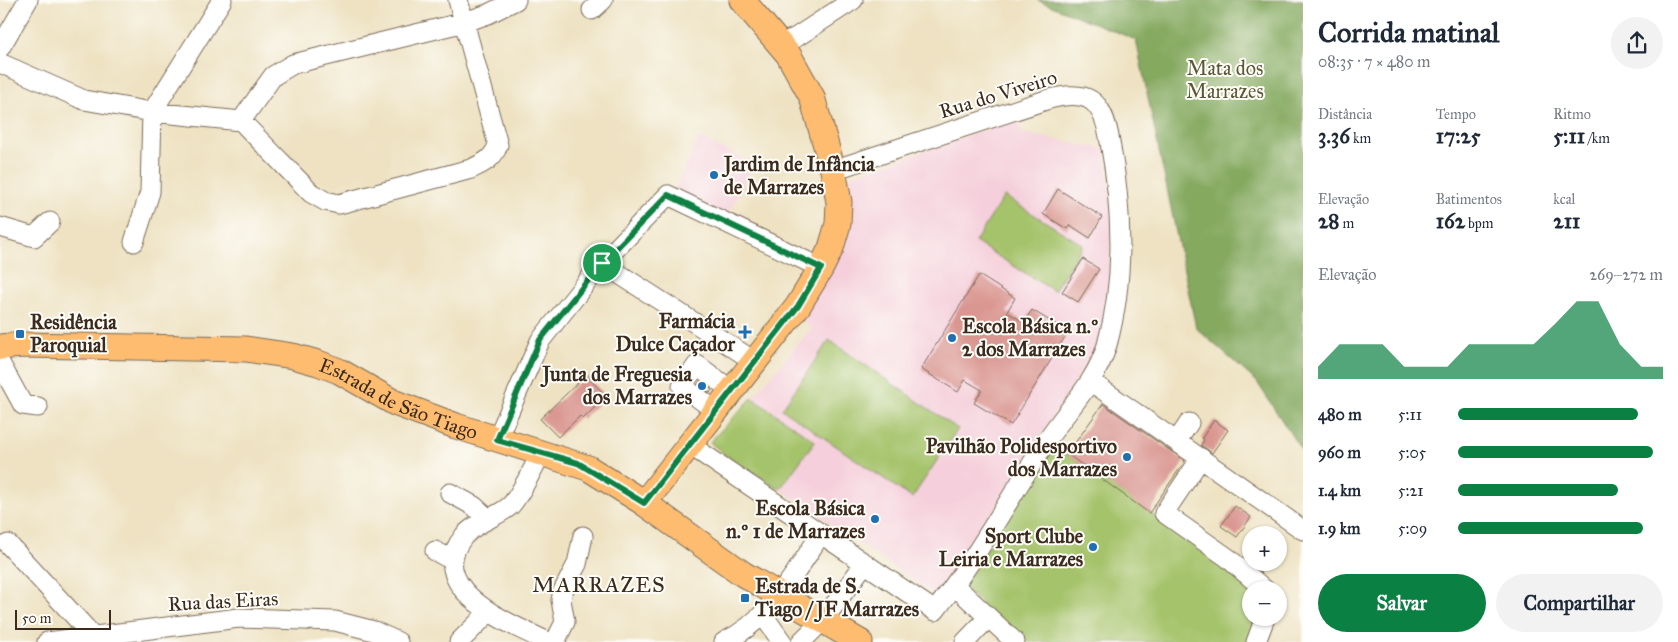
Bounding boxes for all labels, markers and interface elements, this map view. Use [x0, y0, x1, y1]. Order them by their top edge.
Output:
text: Corrida matinal [1318, 15, 1499, 50]
button: share [1611, 17, 1663, 69]
text: 08:35 · 7 × 480 m [1318, 52, 1430, 71]
park label: Mata dos Marrazes [1186, 56, 1264, 103]
street label: Rua do Viveiro [936, 65, 1060, 123]
text: Distância [1318, 106, 1372, 123]
text: Tempo [1436, 106, 1476, 123]
text: Ritmo [1553, 106, 1591, 123]
text: 3.36 [1318, 123, 1350, 149]
text: 17:25 [1436, 123, 1480, 149]
text: 5:11 [1553, 123, 1585, 149]
text: km [1350, 130, 1371, 147]
text: /km [1585, 130, 1610, 147]
place label: Jardim de Infância de Marrazes [721, 152, 875, 199]
marker: Jardim de Infância de Marrazes [708, 169, 720, 181]
text: Elevação [1318, 191, 1369, 208]
text: Batimentos [1436, 191, 1502, 208]
text: kcal [1553, 191, 1575, 208]
text: 28 [1318, 208, 1340, 234]
text: 162 [1436, 208, 1465, 234]
text: 211 [1553, 208, 1580, 234]
text: m [1340, 215, 1354, 232]
text: bpm [1465, 215, 1494, 232]
pin [581, 242, 623, 284]
icon: arrive [588, 249, 616, 277]
text: Elevação [1318, 265, 1376, 284]
text: 269–272 m [1589, 265, 1663, 284]
place label: Farmácia Dulce Caçador [615, 309, 736, 357]
place label: Residência Paroquial [30, 310, 117, 358]
place label: Escola Básica n.º 2 dos Marrazes [962, 314, 1098, 361]
marker: Farmácia Dulce Caçador [739, 326, 751, 338]
marker: Residência Paroquial [14, 328, 26, 340]
marker: Escola Básica n.º 2 dos Marrazes [946, 332, 958, 344]
street label: Estrada de São Tiago [316, 353, 481, 444]
place label: Junta de Freguesia dos Marrazes [539, 362, 693, 409]
marker: Junta de Freguesia dos Marrazes [696, 380, 708, 392]
text: 480 m [1318, 405, 1362, 424]
text: 5:11 [1398, 405, 1422, 424]
place label: Pavilhão Polidesportivo dos Marrazes [926, 434, 1118, 481]
text: 960 m [1318, 443, 1361, 462]
text: 5:05 [1398, 443, 1426, 462]
marker: Pavilhão Polidesportivo dos Marrazes [1121, 451, 1133, 463]
text: 1.4 km [1318, 481, 1361, 500]
text: 5:21 [1398, 481, 1424, 500]
place label: Escola Básica n.º 1 de Marrazes [726, 496, 866, 543]
marker: Escola Básica n.º 1 de Marrazes [869, 513, 881, 525]
text: 1.9 km [1318, 519, 1361, 538]
text: 5:09 [1398, 519, 1427, 538]
place label: Sport Clube Leiria e Marrazes [939, 524, 1084, 571]
map controls [1242, 526, 1287, 626]
button: + [1242, 526, 1287, 571]
marker: Sport Clube Leiria e Marrazes [1087, 541, 1099, 553]
district label: MARRAZES [532, 571, 666, 598]
place label: Estrada de S. Tiago / JF Marrazes [754, 574, 920, 623]
button: Salvar [1318, 574, 1486, 632]
button: Compartilhar [1496, 574, 1663, 632]
button: − [1242, 581, 1287, 626]
street label: Rua das Eiras [167, 586, 279, 616]
marker: Estrada de S. Tiago / JF Marrazes [739, 592, 751, 604]
scale bar [15, 607, 111, 630]
text: 50 m [22, 610, 51, 627]

